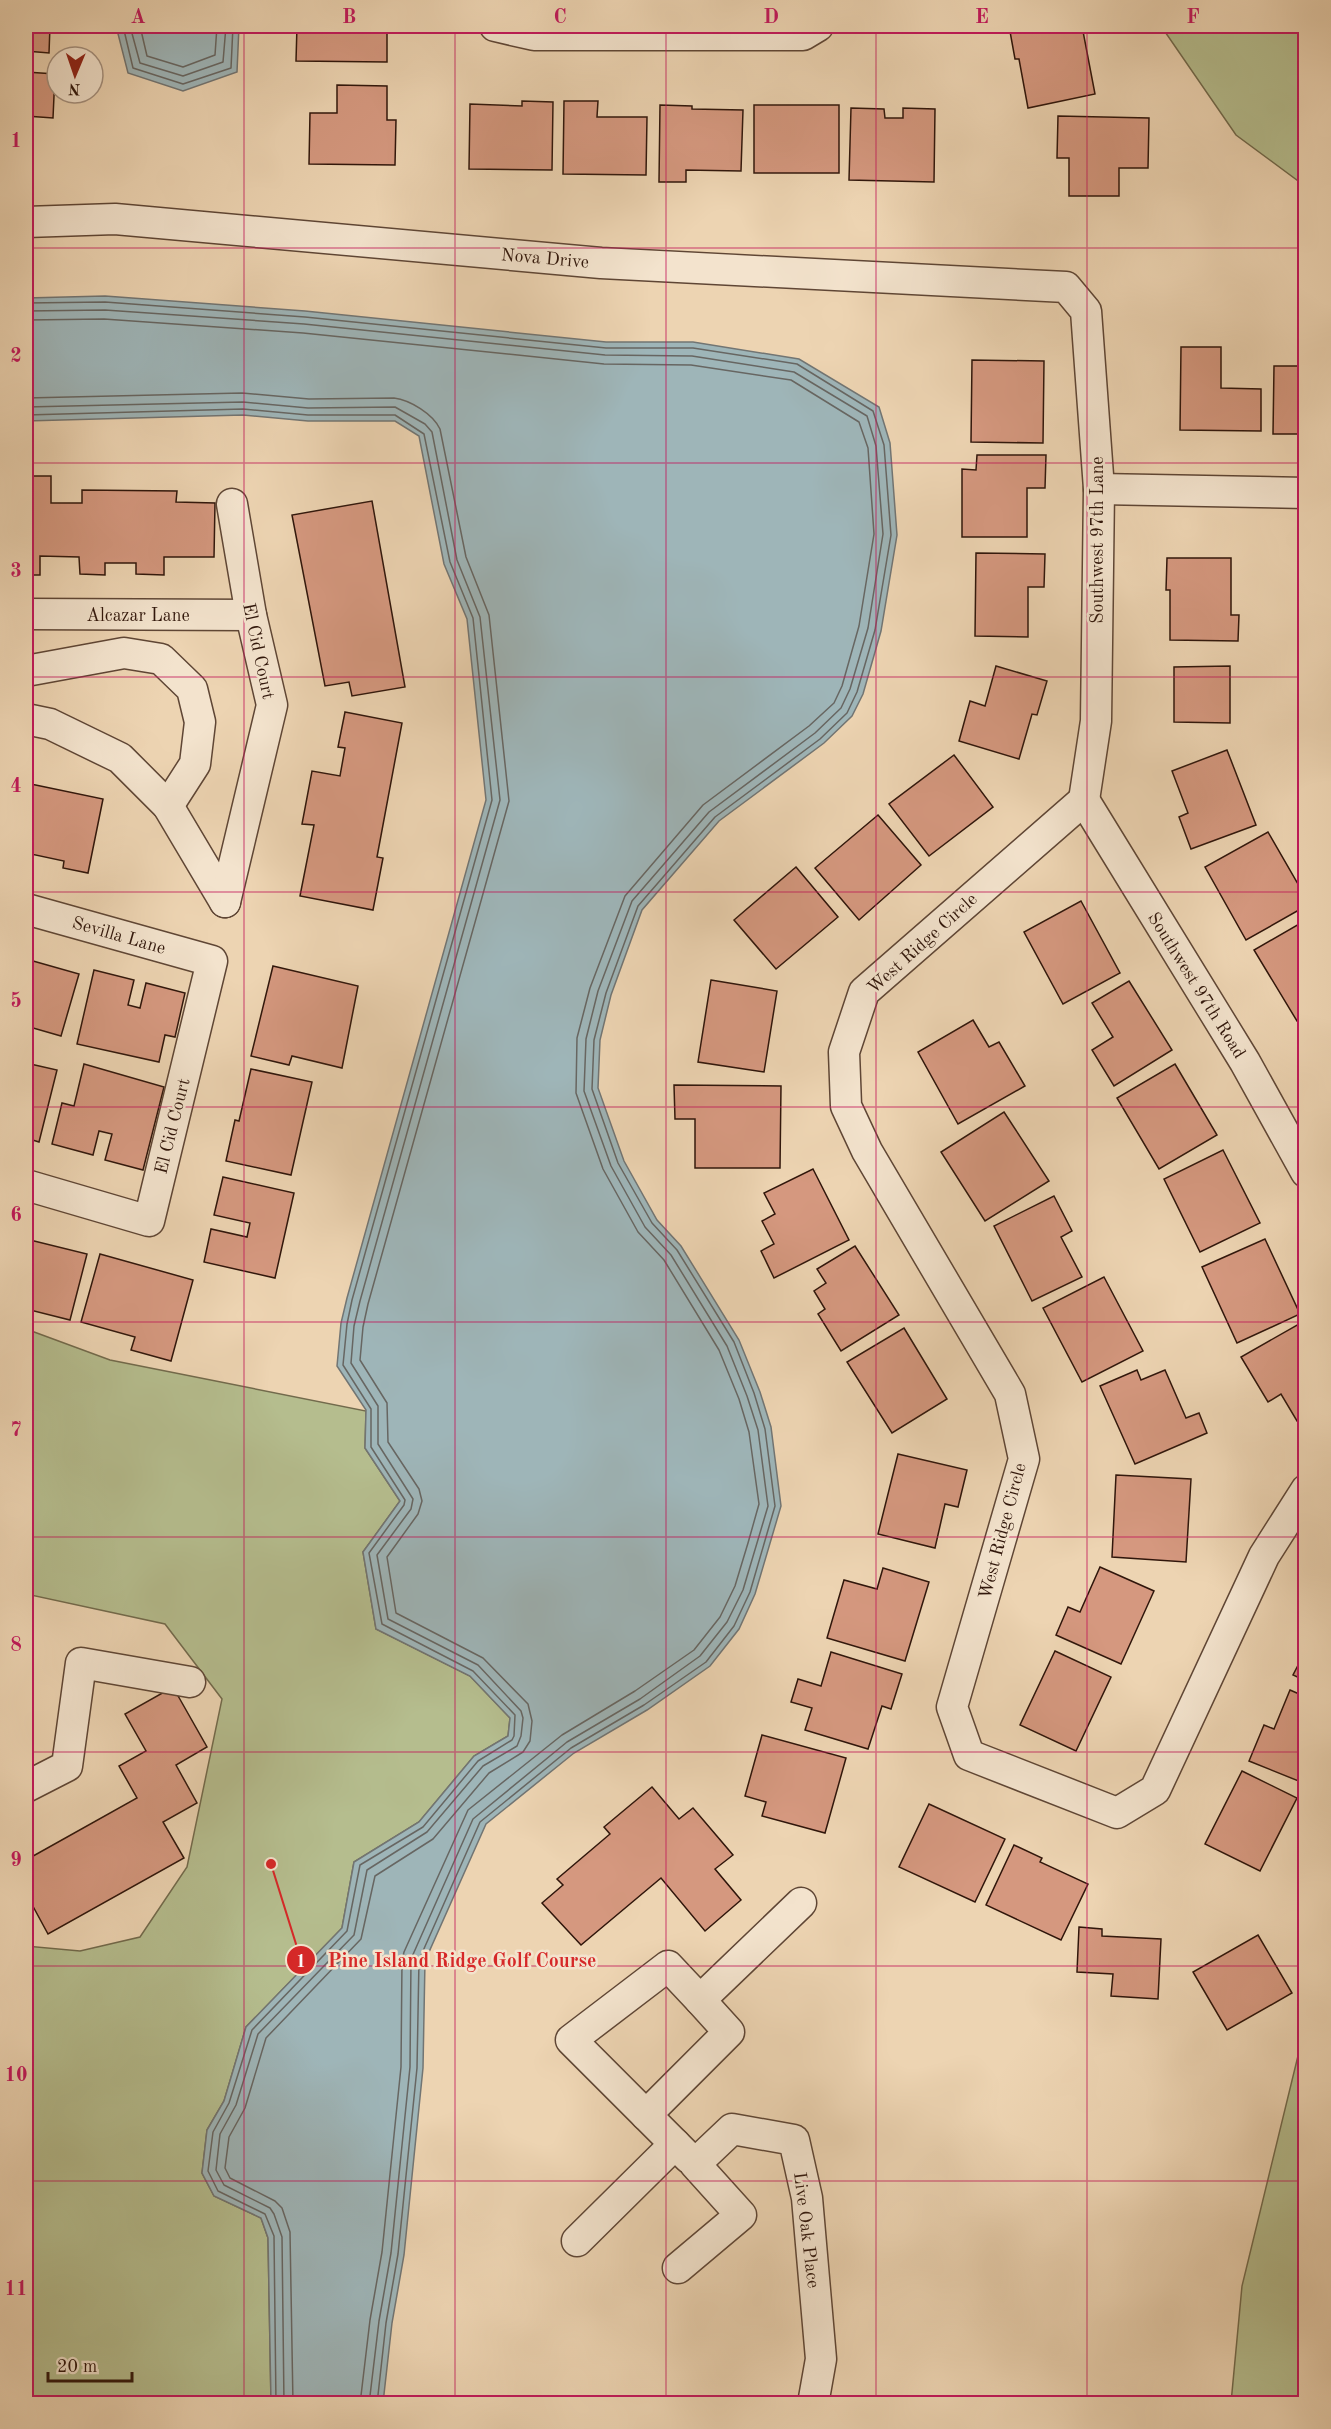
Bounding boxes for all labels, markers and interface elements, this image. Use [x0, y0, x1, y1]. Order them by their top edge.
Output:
text: A [130, 8, 146, 28]
text: B [342, 8, 356, 28]
text: C [553, 8, 567, 28]
text: D [763, 8, 779, 28]
text: E [975, 8, 989, 28]
text: F [1186, 8, 1200, 28]
north arrow [45, 45, 105, 105]
text: N [67, 80, 81, 96]
text: 1 [10, 132, 22, 152]
street label: Nova Drive [500, 246, 590, 272]
text: 2 [10, 347, 22, 367]
street label: Southwest 97th Lane [1089, 456, 1107, 624]
text: 3 [10, 562, 22, 582]
street label: El Cid Court [239, 601, 277, 701]
street label: Alcazar Lane [86, 607, 190, 625]
text: 4 [10, 777, 22, 797]
street label: West Ridge Circle [864, 890, 981, 997]
street label: Southwest 97th Road [1144, 909, 1248, 1062]
street label: Sevilla Lane [70, 914, 168, 958]
text: 5 [10, 991, 22, 1012]
street label: El Cid Court [152, 1077, 194, 1176]
text: 6 [10, 1206, 22, 1226]
text: 7 [10, 1421, 22, 1441]
street label: West Ridge Circle [976, 1461, 1030, 1601]
text: 8 [10, 1636, 22, 1656]
text: 9 [10, 1851, 22, 1871]
callout: Pine Island Ridge Golf Course [286, 1941, 609, 1979]
text: Pine Island Ridge Golf Course [328, 1952, 596, 1972]
text: 1 [296, 1953, 306, 1971]
text: 10 [4, 2066, 28, 2086]
street label: Live Oak Place [790, 2171, 822, 2289]
text: 11 [4, 2280, 28, 2300]
scale bar [48, 2345, 132, 2383]
text: 20 m [57, 2358, 97, 2376]

